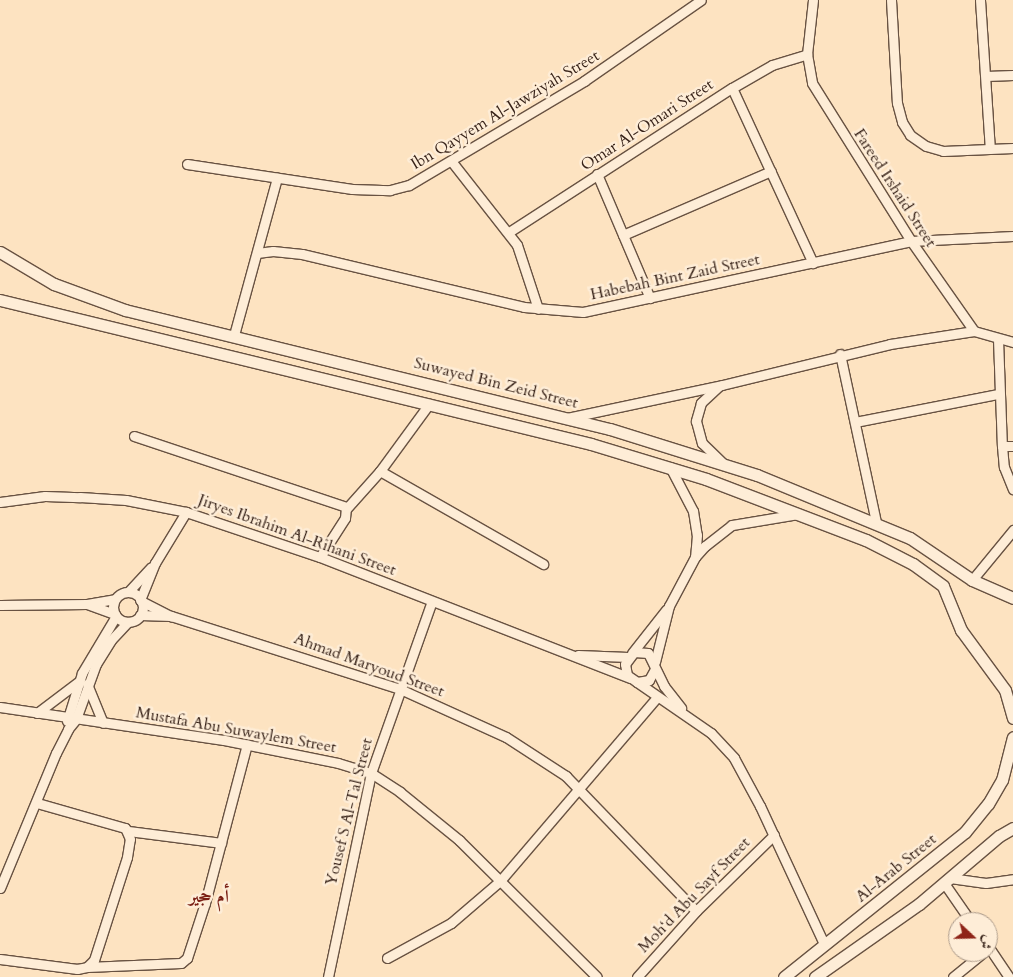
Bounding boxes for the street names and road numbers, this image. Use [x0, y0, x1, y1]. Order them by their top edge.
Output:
street label: Ibn Qayyem Al-Jawziyah Street [407, 46, 603, 174]
street label: Omar Al-Omari Street [577, 75, 717, 175]
street label: Fareed Irshaid Street [850, 125, 940, 251]
street label: Habebah Bint Zaid Street [589, 250, 761, 304]
street label: Suwayed Bin Zeid Street [412, 353, 580, 413]
street label: Jiryes Ibrahim Al-Rihani Street [195, 490, 399, 580]
street label: Ahmad Maryoud Street [291, 629, 447, 701]
street label: Mustafa Abu Suwaylem Street [134, 703, 338, 757]
street label: Yousef S Al-Tal Street [321, 736, 377, 888]
street label: Al-Arab Street [852, 830, 940, 906]
street label: Moh‘d Abu Sayf Street [634, 833, 754, 957]

